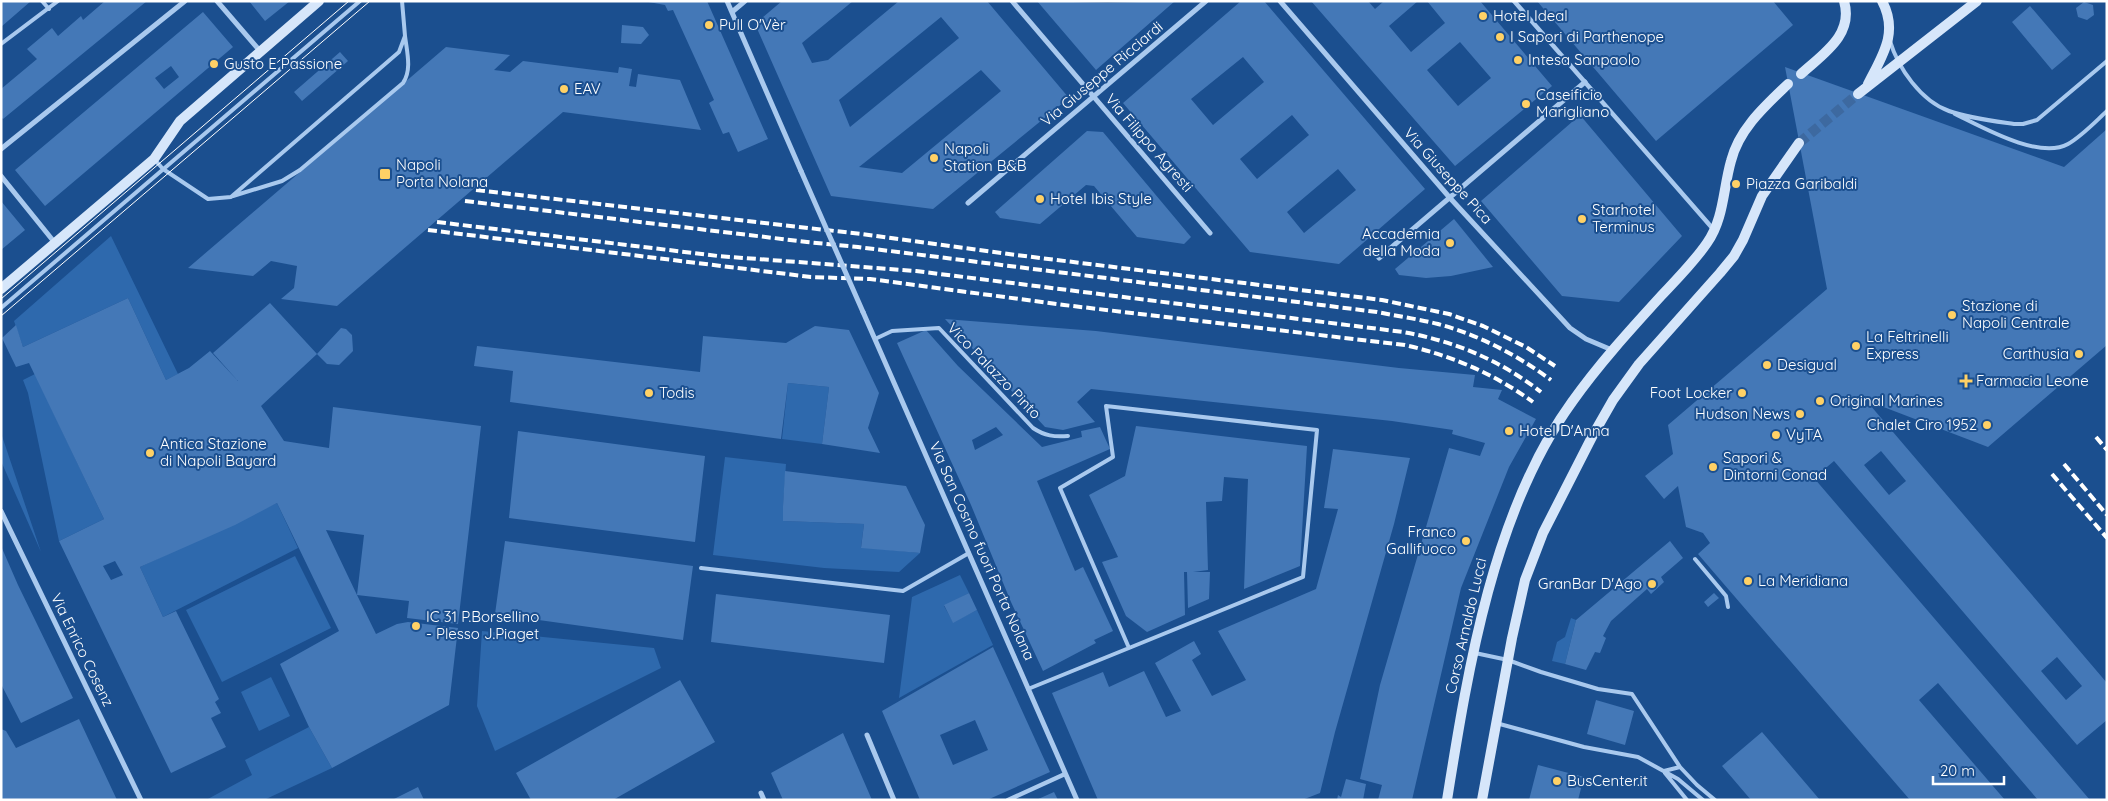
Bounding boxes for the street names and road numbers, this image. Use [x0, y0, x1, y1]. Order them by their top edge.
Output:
street label: Via Giuseppe Ricciardi [1037, 17, 1167, 130]
street label: Via Filippo Agresti [1101, 90, 1197, 196]
street label: Via Giuseppe Pica [1400, 123, 1497, 228]
street label: Vico Palazzo Pinto [943, 318, 1045, 423]
street label: Via San Cosmo fuori Porta Nolana [925, 438, 1039, 663]
street label: Corso Arnaldo Lucci [1441, 556, 1490, 696]
street label: Via Enrico Cosenz [47, 590, 118, 710]

